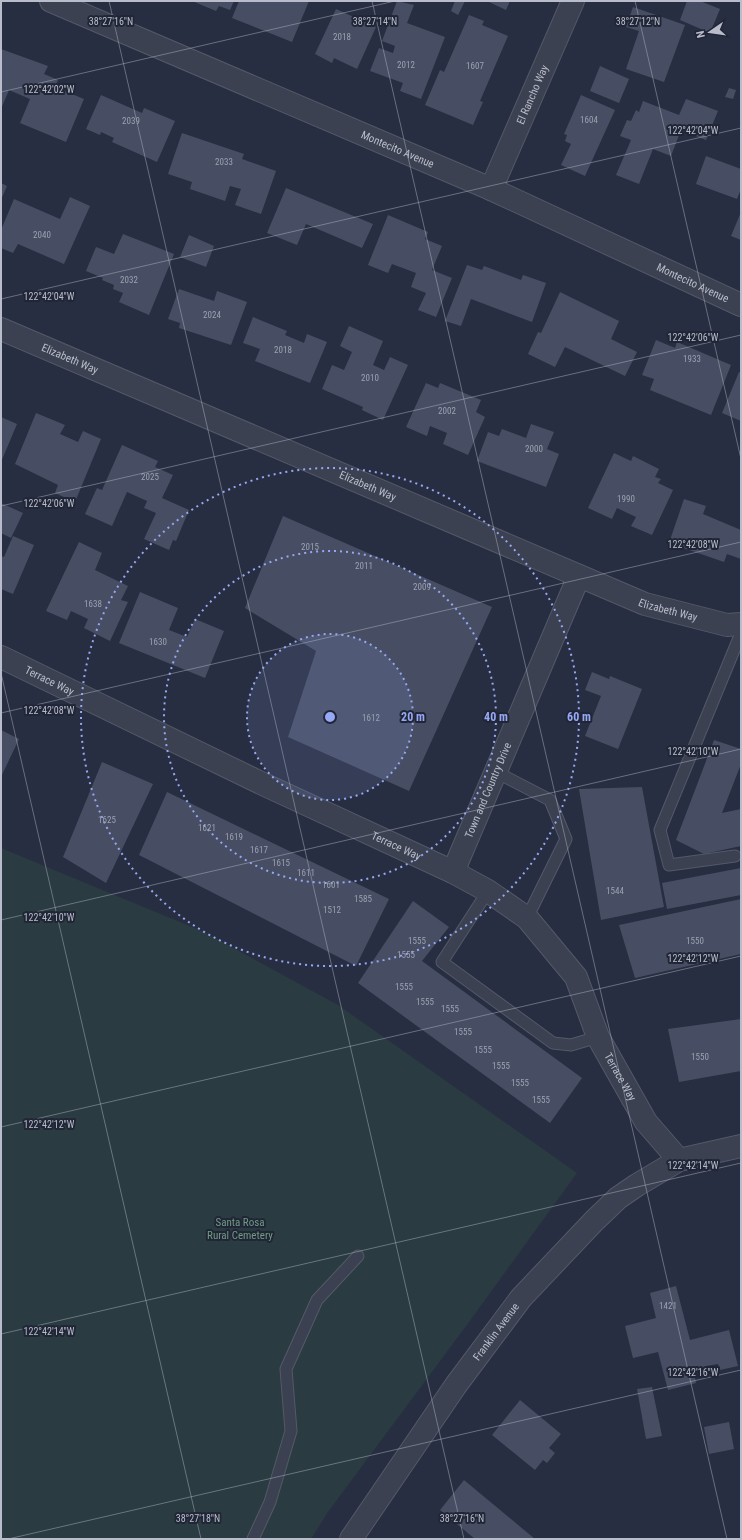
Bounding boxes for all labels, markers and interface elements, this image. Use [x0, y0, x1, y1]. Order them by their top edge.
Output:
north arrow [690, 12, 730, 52]
text: 38°27'16"N [89, 16, 133, 27]
text: 38°27'14"N [353, 16, 397, 27]
text: 38°27'12"N [616, 16, 660, 27]
text: N [694, 29, 708, 39]
house number: 2018 [333, 32, 351, 42]
house number: 2012 [397, 60, 415, 70]
house number: 1607 [466, 61, 484, 71]
street label: El Rancho Way [514, 63, 551, 126]
text: 122°42'02"W [24, 84, 75, 95]
house number: 1604 [580, 115, 598, 125]
house number: 2039 [122, 116, 140, 126]
text: 122°42'04"W [668, 125, 719, 136]
street label: Montecito Avenue [359, 128, 436, 171]
house number: 2033 [215, 157, 233, 167]
house number: 2040 [33, 230, 51, 240]
street label: Montecito Avenue [654, 261, 731, 305]
house number: 2032 [120, 275, 138, 285]
text: 122°42'04"W [24, 291, 75, 302]
house number: 2024 [203, 310, 221, 320]
text: 122°42'06"W [668, 332, 719, 343]
street label: Elizabeth Way [39, 341, 100, 377]
house number: 2018 [274, 345, 292, 355]
house number: 1933 [683, 354, 701, 364]
house number: 2010 [361, 373, 379, 383]
house number: 2002 [438, 406, 456, 416]
house number: 2000 [525, 444, 543, 454]
street label: Elizabeth Way [337, 468, 398, 504]
house number: 2025 [141, 472, 159, 482]
house number: 1990 [617, 494, 635, 504]
text: 122°42'06"W [24, 498, 75, 509]
text: 122°42'08"W [668, 539, 719, 550]
house number: 2015 [301, 542, 319, 552]
house number: 2011 [355, 561, 373, 571]
house number: 2009 [413, 582, 431, 592]
street label: Elizabeth Way [636, 596, 699, 624]
house number: 1638 [84, 599, 102, 609]
house number: 1630 [149, 637, 167, 647]
street label: Terrace Way [23, 664, 76, 699]
text: 122°42'08"W [24, 705, 75, 716]
centre of rings [323, 710, 337, 724]
text: 20 m [401, 710, 425, 724]
text: 40 m [484, 710, 508, 724]
text: 60 m [567, 710, 591, 724]
house number: 1612 [362, 713, 380, 723]
street label: Town and Country Drive [462, 741, 514, 840]
text: 122°42'10"W [668, 746, 719, 757]
house number: 1625 [98, 815, 116, 825]
house number: 1621 [198, 823, 216, 833]
street label: Terrace Way [369, 829, 423, 863]
house number: 1619 [225, 832, 243, 842]
house number: 1617 [250, 845, 268, 855]
house number: 1615 [272, 858, 290, 868]
house number: 1611 [297, 868, 315, 878]
house number: 1601 [322, 880, 340, 890]
house number: 1544 [606, 886, 624, 896]
house number: 1585 [354, 894, 372, 904]
house number: 1512 [323, 905, 341, 915]
text: 122°42'10"W [24, 912, 75, 923]
house number: 1555 [408, 936, 426, 946]
house number: 1550 [686, 936, 704, 946]
house number: 1555 [397, 950, 415, 960]
text: 122°42'12"W [668, 953, 719, 964]
house number: 1555 [395, 982, 413, 992]
house number: 1555 [416, 997, 434, 1007]
house number: 1555 [441, 1004, 459, 1014]
house number: 1555 [454, 1027, 472, 1037]
house number: 1555 [474, 1045, 492, 1055]
street label: Terrace Way [601, 1051, 639, 1104]
house number: 1550 [691, 1052, 709, 1062]
house number: 1555 [492, 1061, 510, 1071]
house number: 1555 [511, 1078, 529, 1088]
house number: 1555 [532, 1095, 550, 1105]
text: 122°42'12"W [24, 1119, 75, 1130]
text: 122°42'14"W [668, 1160, 719, 1171]
park label: Santa Rosa Rural Cemetery [207, 1216, 273, 1242]
street label: Franklin Avenue [471, 1301, 522, 1363]
house number: 1421 [659, 1301, 677, 1311]
text: 122°42'14"W [24, 1326, 75, 1337]
text: 122°42'16"W [668, 1367, 719, 1378]
text: 38°27'18"N [176, 1513, 220, 1524]
text: 38°27'16"N [440, 1513, 484, 1524]

